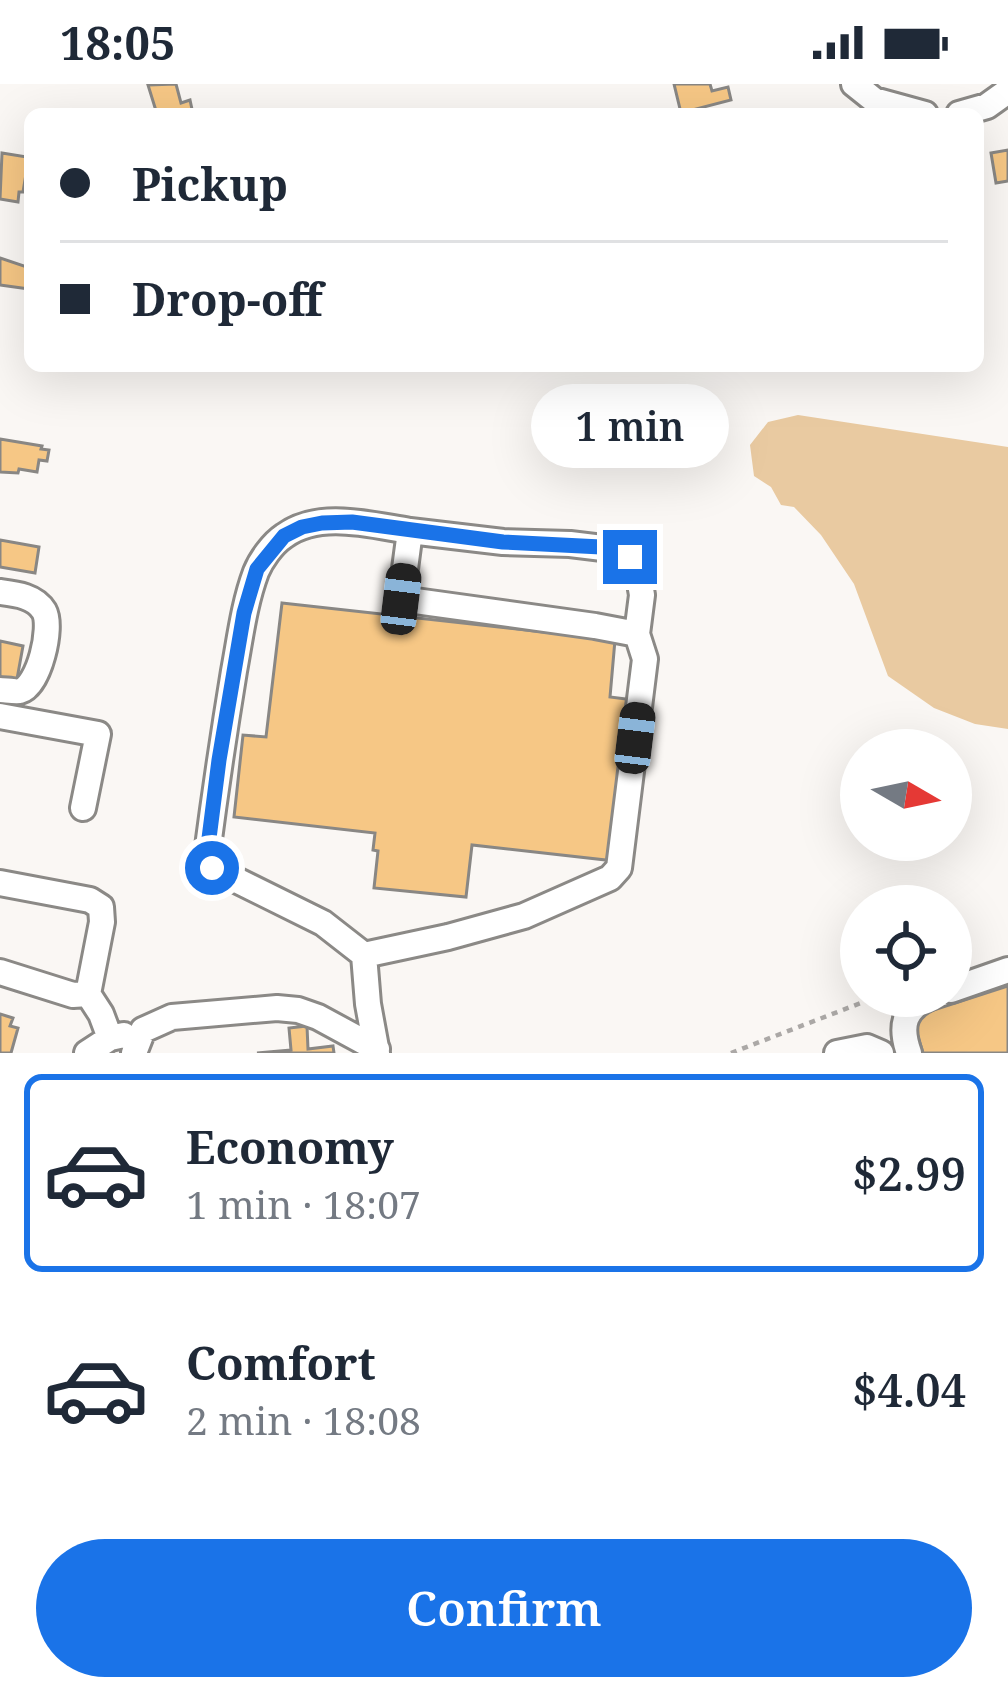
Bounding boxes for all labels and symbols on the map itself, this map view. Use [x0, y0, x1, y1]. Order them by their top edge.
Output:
callout: 1 min [531, 383, 729, 467]
route end [603, 530, 657, 584]
car [379, 561, 423, 637]
car [613, 700, 657, 776]
north arrow [840, 729, 972, 861]
route start [185, 841, 239, 895]

